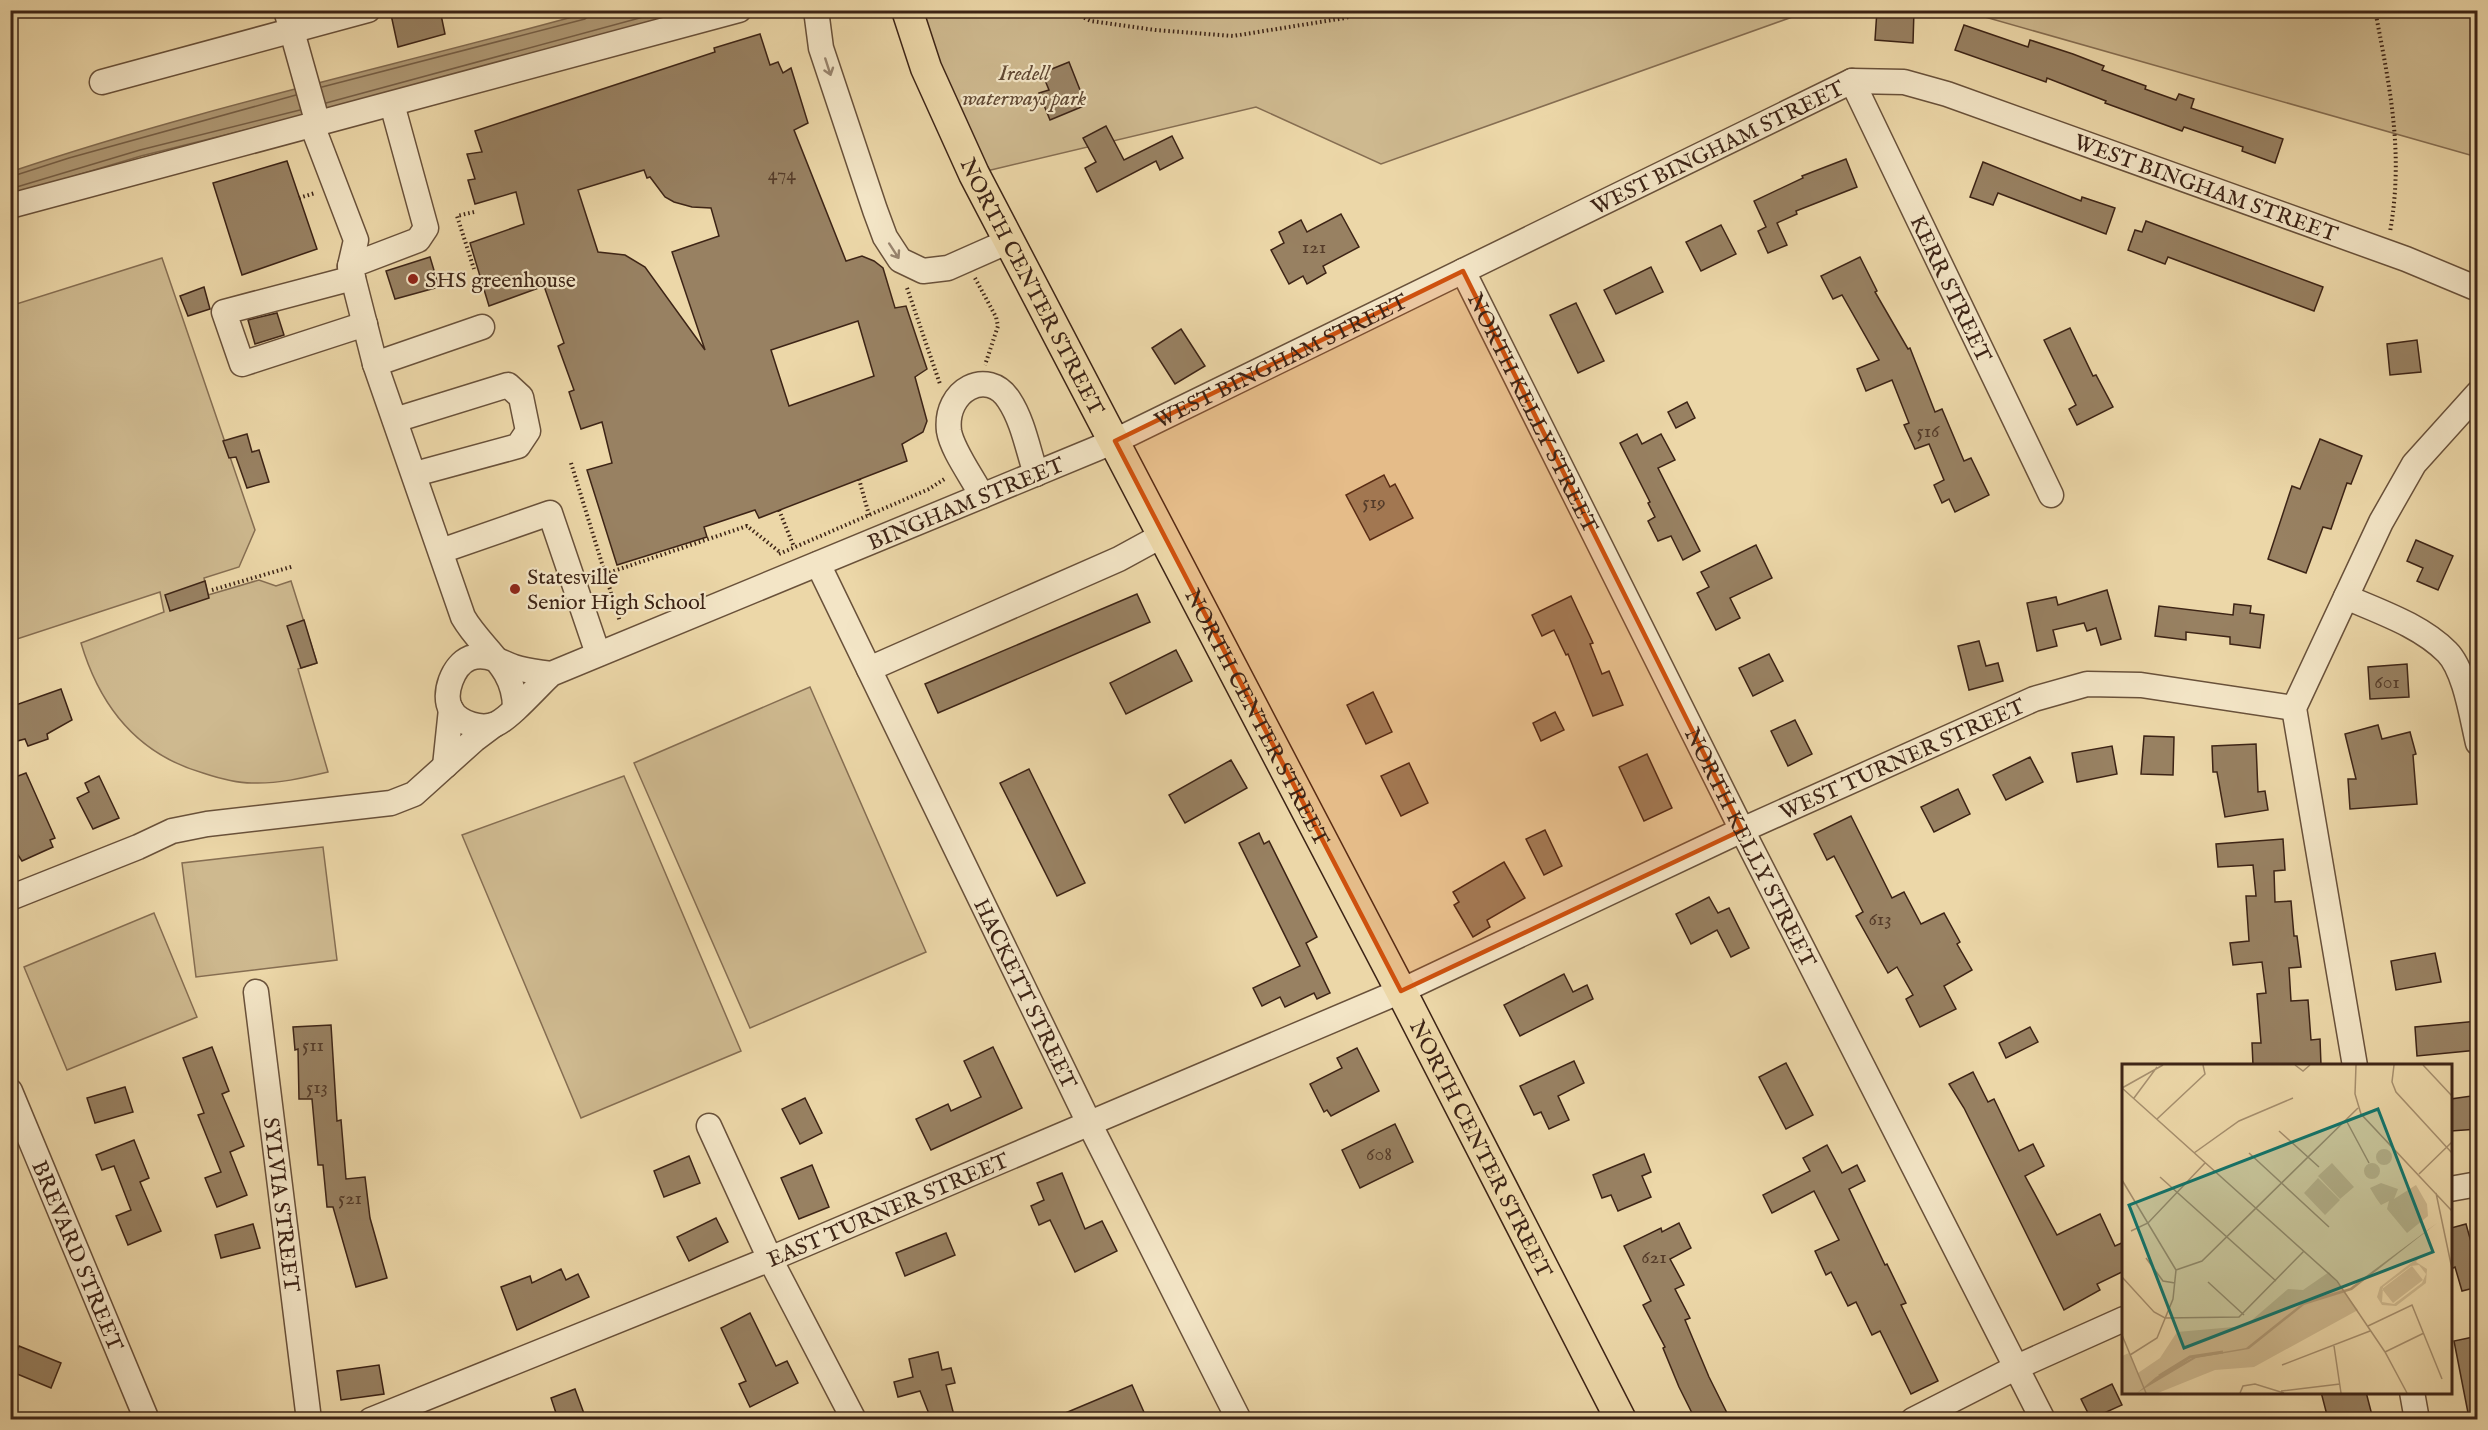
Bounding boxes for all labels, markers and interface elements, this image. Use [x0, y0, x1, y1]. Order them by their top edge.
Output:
one-way arrow [823, 58, 834, 77]
park label: Iredell waterways park [962, 60, 1087, 113]
street label: WEST BINGHAM STREET [1587, 75, 1849, 222]
street label: WEST BINGHAM STREET [2070, 129, 2341, 249]
street label: NORTH CENTER STREET [953, 154, 1110, 420]
house number: 474 [768, 162, 796, 187]
street label: KERR STREET [1903, 211, 1997, 367]
house number: 121 [1302, 235, 1326, 260]
one-way arrow [887, 242, 900, 259]
place label: SHS greenhouse [425, 267, 576, 295]
marker: SHS greenhouse [406, 272, 420, 286]
street label: WEST BINGHAM STREET [1150, 288, 1413, 436]
street label: NORTH KELLY STREET [1460, 288, 1603, 538]
house number: 516 [1916, 419, 1940, 444]
street label: BINGHAM STREET [864, 452, 1069, 558]
house number: 519 [1362, 490, 1386, 515]
place label: Statesville Senior High School [527, 564, 706, 617]
marker: Statesville Senior High School [508, 582, 522, 596]
street label: NORTH CENTER STREET [1177, 585, 1335, 851]
house number: 601 [2374, 670, 2400, 695]
street label: WEST TURNER STREET [1775, 693, 2030, 827]
street label: NORTH KELLY STREET [1677, 723, 1822, 972]
street label: HACKETT STREET [966, 894, 1082, 1094]
house number: 613 [1868, 907, 1892, 932]
street label: NORTH CENTER STREET [1402, 1016, 1558, 1283]
house number: 511 [302, 1033, 324, 1058]
inset map [2122, 1064, 2452, 1394]
house number: 513 [306, 1075, 328, 1100]
street label: SYLVIA STREET [256, 1116, 305, 1294]
house number: 608 [1366, 1142, 1392, 1167]
street label: EAST TURNER STREET [763, 1147, 1013, 1275]
street label: BREVARD STREET [24, 1157, 129, 1356]
house number: 521 [338, 1186, 362, 1211]
house number: 621 [1641, 1245, 1667, 1270]

